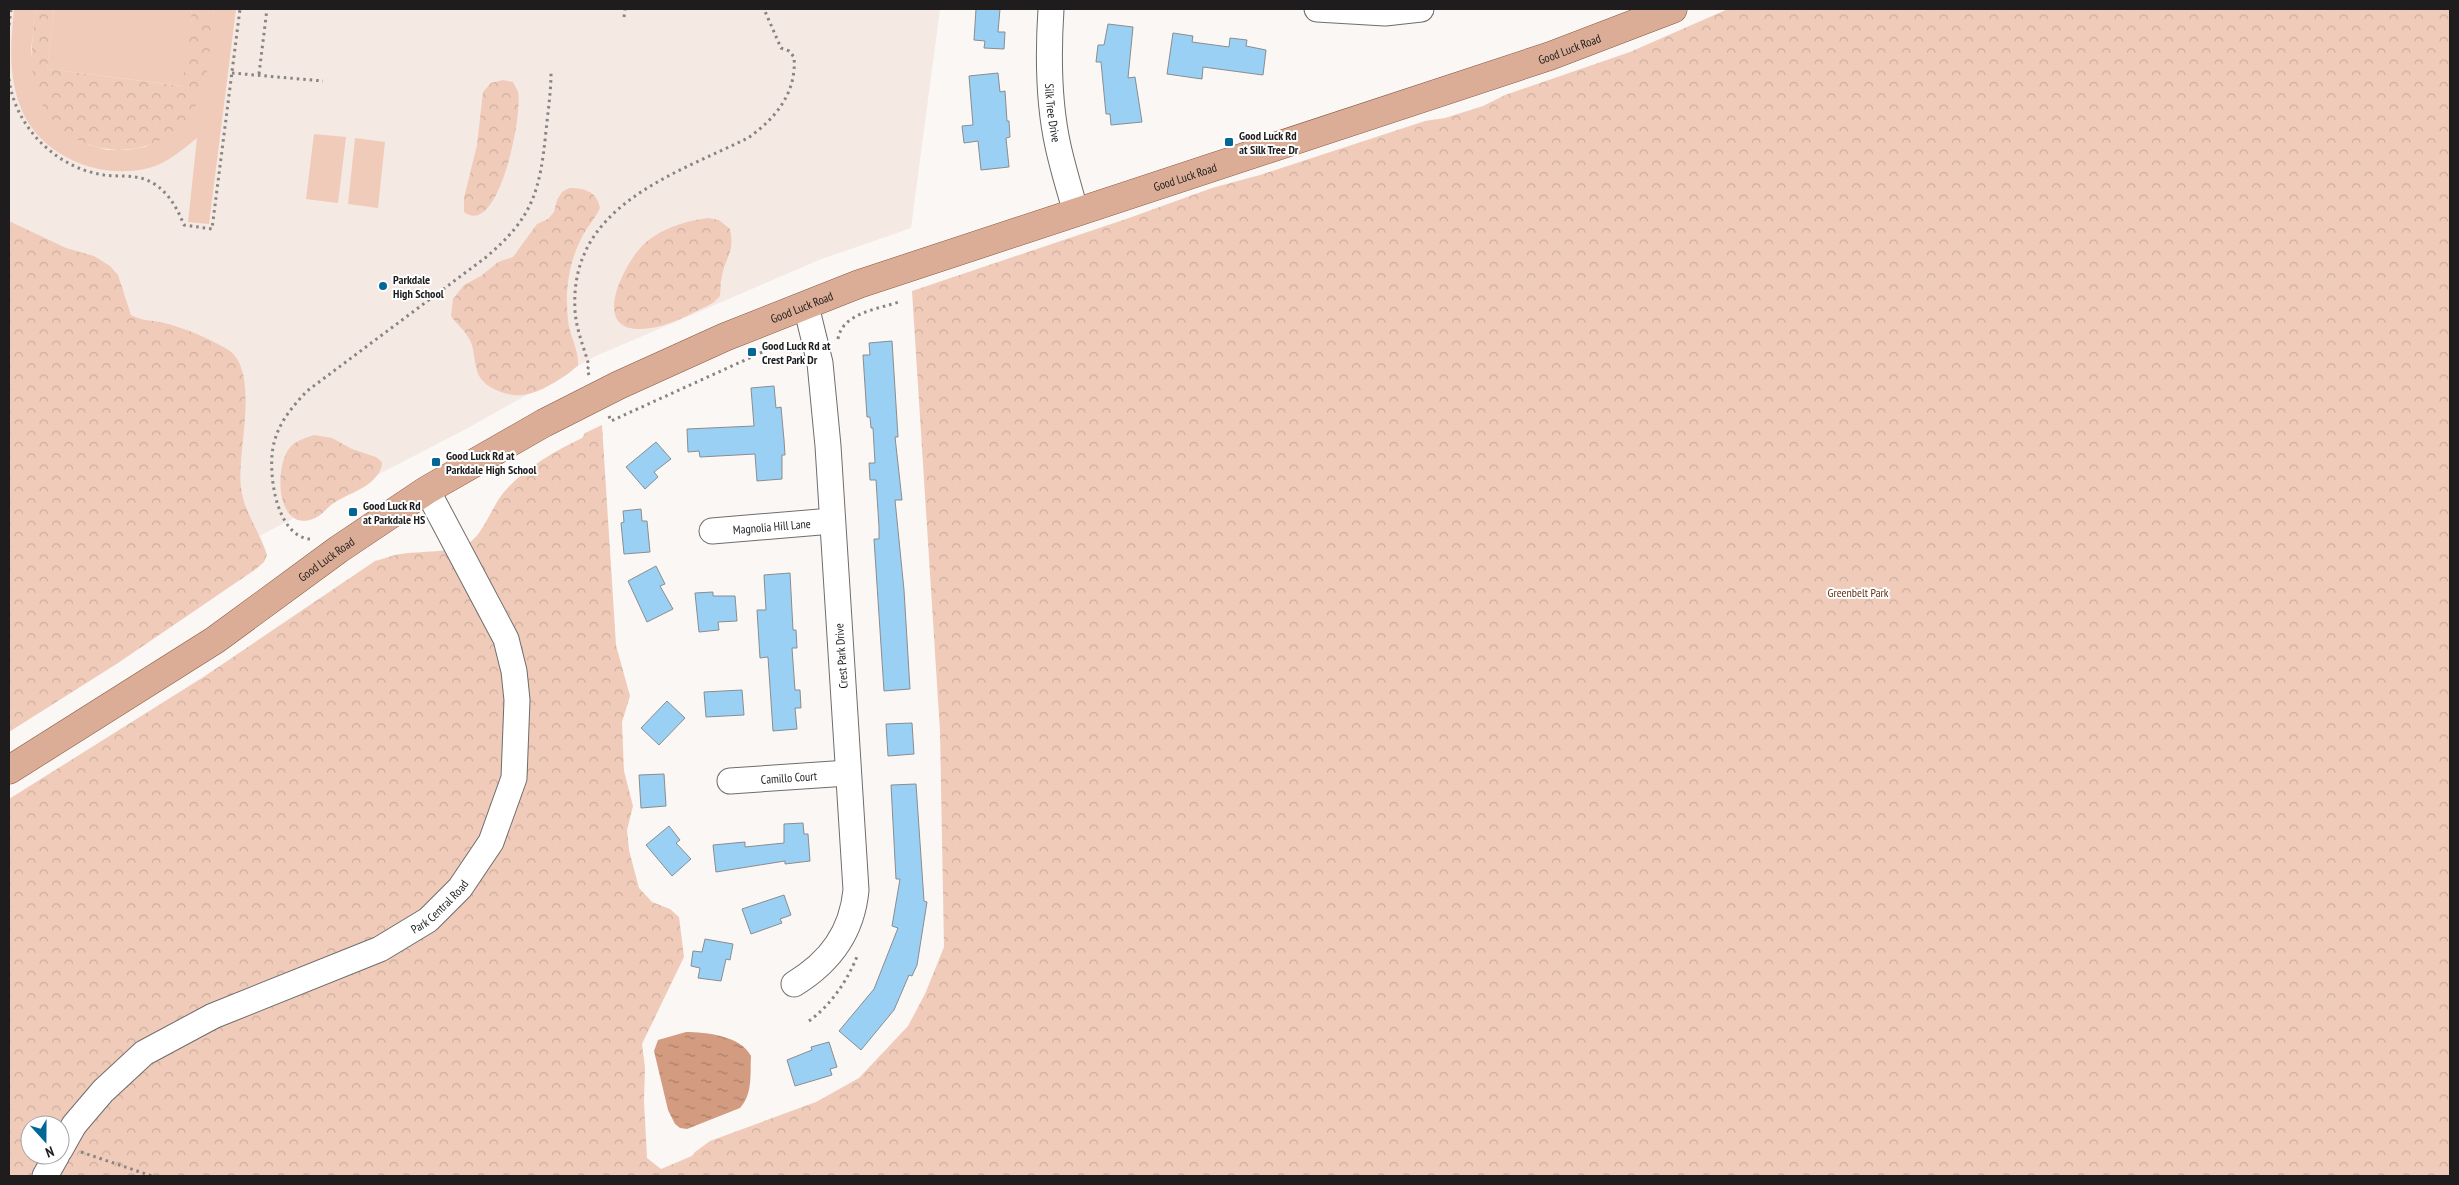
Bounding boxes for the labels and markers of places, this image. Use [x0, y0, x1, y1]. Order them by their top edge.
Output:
place label: Good Luck Rd at Silk Tree Dr [1239, 128, 1299, 157]
marker: Good Luck Rd at Silk Tree Dr [1223, 136, 1235, 148]
place label: Parkdale High School [393, 272, 444, 301]
marker: Parkdale High School [377, 280, 389, 292]
place label: Good Luck Rd at Crest Park Dr [762, 338, 831, 367]
marker: Good Luck Rd at Crest Park Dr [746, 346, 758, 358]
place label: Good Luck Rd at Parkdale High School [446, 448, 536, 477]
marker: Good Luck Rd at Parkdale High School [430, 456, 442, 468]
place label: Good Luck Rd at Parkdale HS [363, 498, 425, 527]
marker: Good Luck Rd at Parkdale HS [347, 506, 359, 518]

